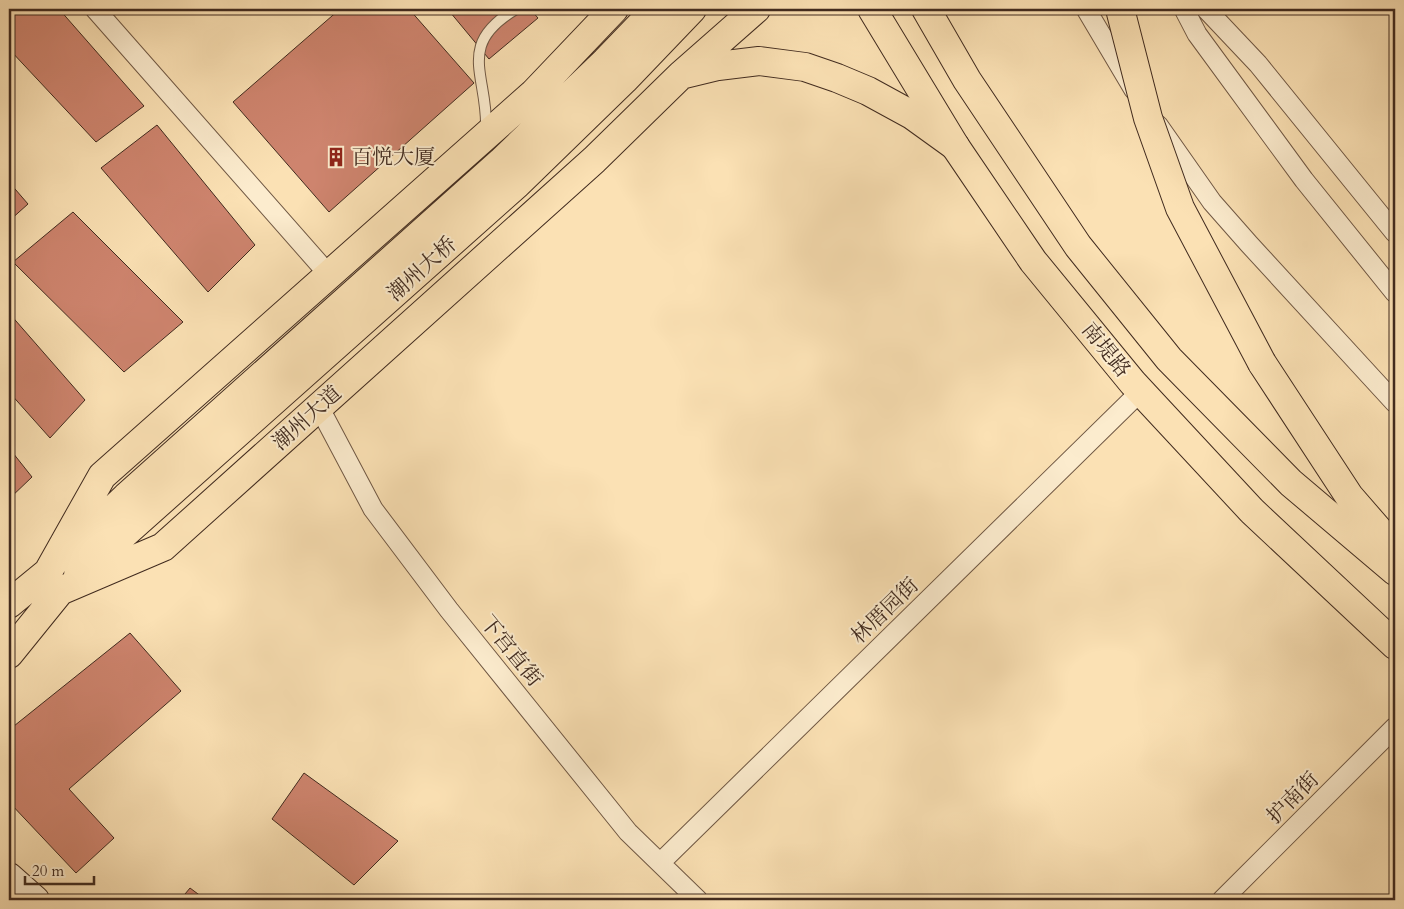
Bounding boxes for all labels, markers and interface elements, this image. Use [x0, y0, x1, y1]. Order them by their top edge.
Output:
place label: 百悦大厦 [351, 143, 435, 172]
building icon: 百悦大厦 [325, 146, 347, 168]
street label: 潮州大桥 [381, 230, 463, 308]
street label: 南堤路 [1075, 316, 1137, 384]
street label: 潮州大道 [266, 379, 348, 457]
street label: 林厝园街 [845, 571, 925, 651]
street label: 下宫直街 [473, 609, 549, 693]
street label: 护南街 [1260, 765, 1326, 831]
scale bar [25, 854, 94, 886]
text: 20 m [32, 861, 64, 881]

